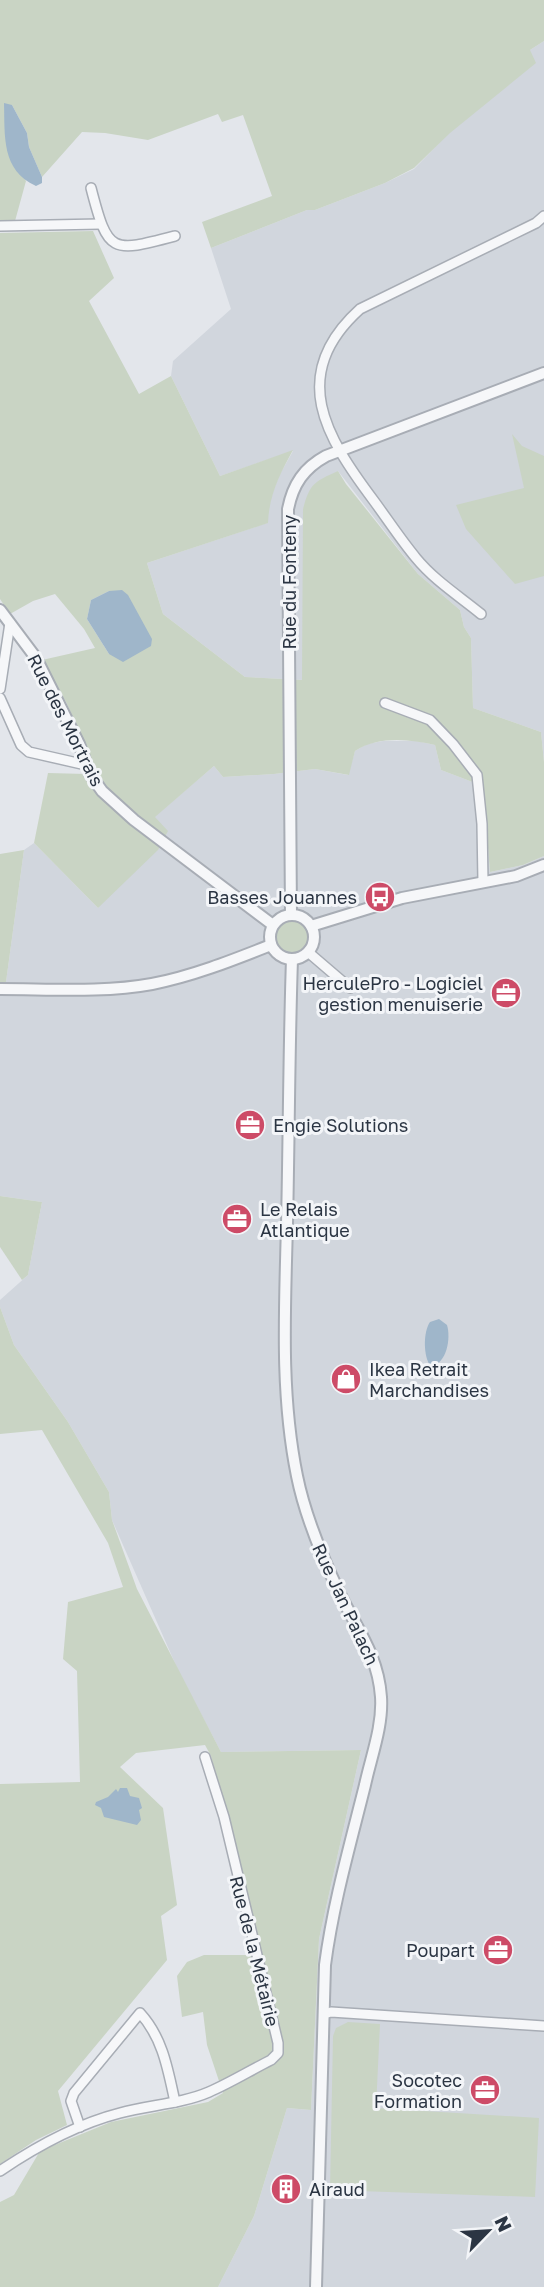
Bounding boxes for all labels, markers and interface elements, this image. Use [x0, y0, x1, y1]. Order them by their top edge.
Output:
street label: Rue du Fonteny [278, 515, 300, 649]
street label: Rue des Mortrais [23, 650, 109, 790]
bus stop icon: Basses Jouannes [363, 880, 397, 914]
place label: Basses Jouannes [207, 886, 357, 908]
place label: HerculePro - Logiciel gestion menuiserie [302, 972, 483, 1015]
office icon: HerculePro - Logiciel gestion menuiserie [489, 976, 523, 1010]
office icon: Engie Solutions [233, 1108, 267, 1142]
place label: Engie Solutions [273, 1114, 408, 1136]
place label: Le Relais Atlantique [260, 1198, 350, 1241]
office icon: Le Relais Atlantique [220, 1202, 254, 1236]
place label: Ikea Retrait Marchandises [369, 1358, 489, 1401]
shop icon: Ikea Retrait Marchandises [329, 1362, 363, 1396]
street label: Rue Jan Palach [308, 1540, 384, 1668]
street label: Rue de la Métairie [226, 1873, 284, 2029]
office icon: Poupart [481, 1933, 515, 1967]
place label: Poupart [406, 1939, 475, 1961]
place label: Socotec Formation [374, 2069, 462, 2112]
office icon: Socotec Formation [468, 2073, 502, 2107]
building icon: Airaud [269, 2172, 303, 2206]
place label: Airaud [309, 2178, 365, 2200]
north arrow [453, 2196, 523, 2266]
text: N [490, 2212, 517, 2235]

